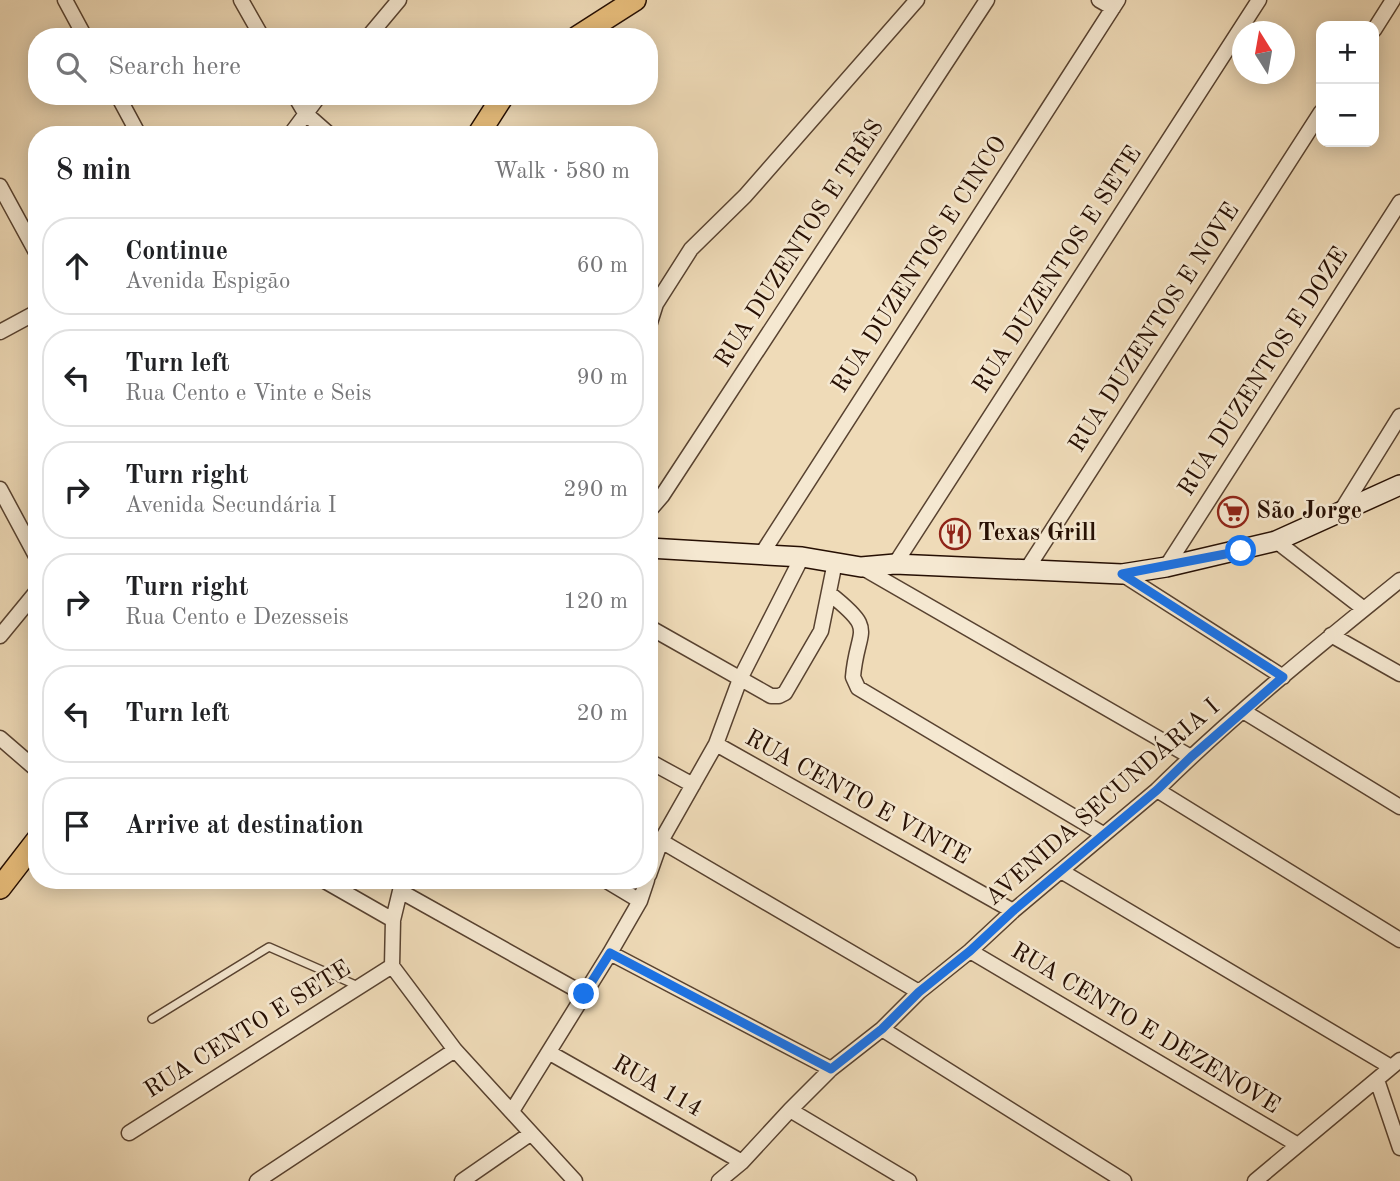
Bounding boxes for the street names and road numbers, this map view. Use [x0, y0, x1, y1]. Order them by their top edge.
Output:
street label: RUA DUZENTOS E TRÊS [708, 114, 889, 372]
street label: RUA DUZENTOS E CINCO [828, 132, 1012, 398]
street label: RUA DUZENTOS E SETE [969, 142, 1147, 398]
street label: RUA DUZENTOS E NOVE [1065, 199, 1245, 457]
street label: RUA DUZENTOS E DOZE [1175, 243, 1353, 501]
street label: AVENIDA SECUNDÁRIA I [979, 692, 1224, 911]
street label: RUA CENTO E VINTE [741, 726, 973, 870]
street label: RUA CENTO E DEZENOVE [1006, 939, 1284, 1119]
street label: RUA CENTO E SETE [141, 957, 355, 1103]
street label: RUA 114 [608, 1052, 706, 1122]

